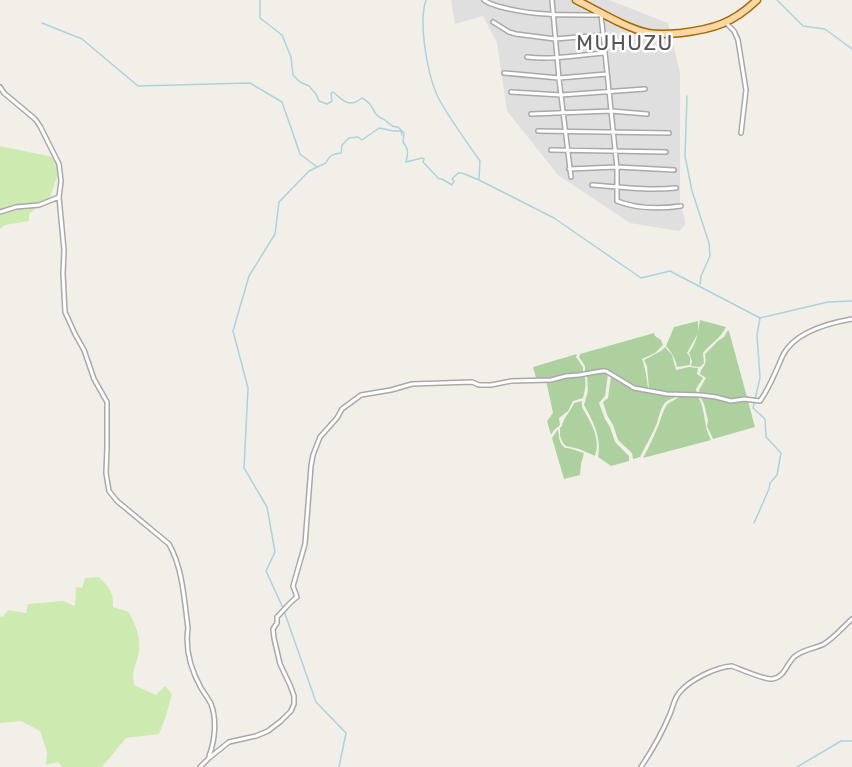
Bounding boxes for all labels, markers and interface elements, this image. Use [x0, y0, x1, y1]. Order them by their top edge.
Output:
district label: MUHUZU [576, 30, 674, 55]

